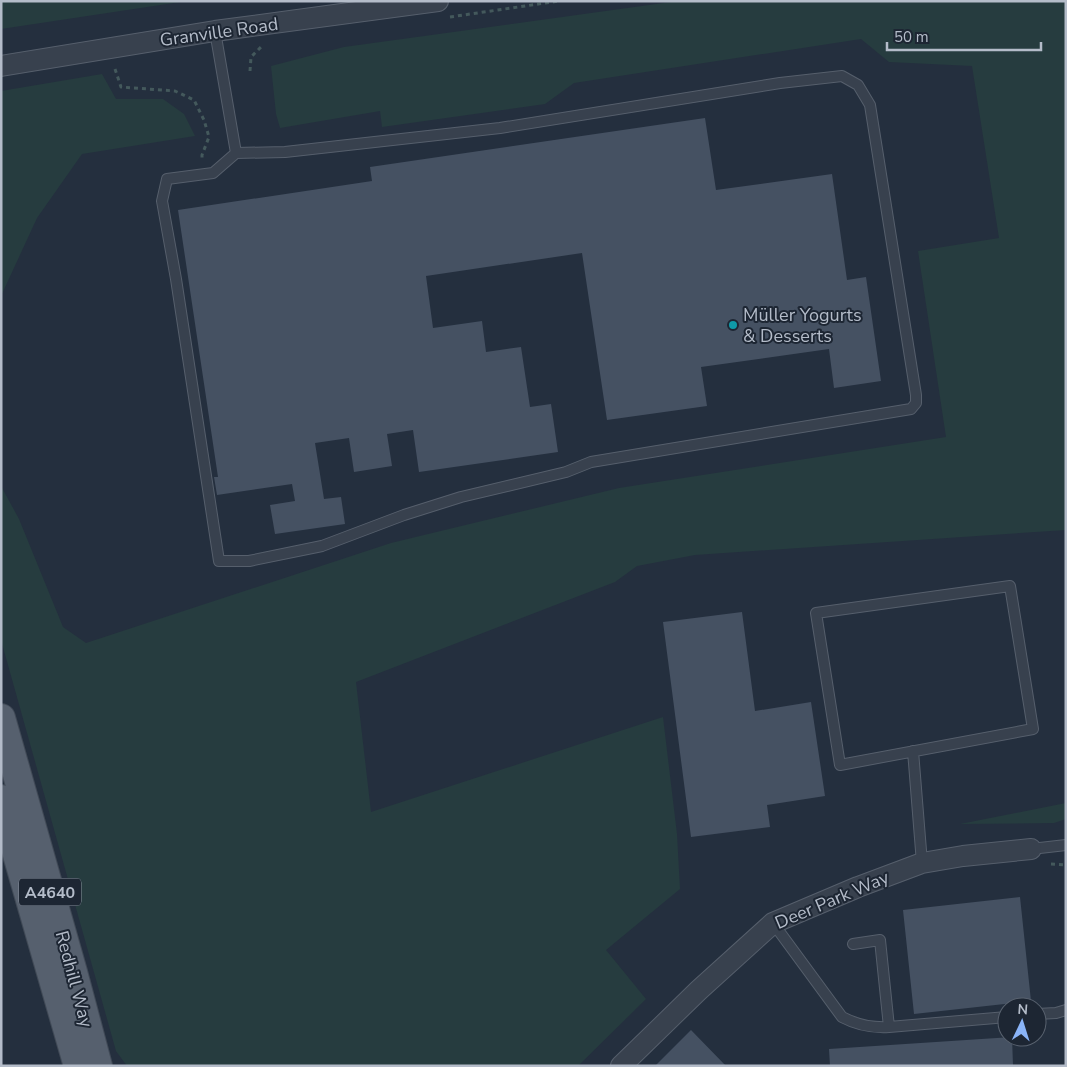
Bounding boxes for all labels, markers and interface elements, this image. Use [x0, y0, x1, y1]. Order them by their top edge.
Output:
street label: Granville Road [158, 12, 280, 52]
scale bar [887, 20, 1041, 52]
text: 50 m [894, 27, 929, 47]
place label: Müller Yogurts & Desserts [743, 303, 862, 348]
marker: Müller Yogurts & Desserts [727, 319, 739, 331]
street label: Deer Park Way [771, 865, 893, 935]
road number: A4640 [19, 879, 81, 906]
street label: Redhill Way [50, 928, 99, 1031]
north arrow [997, 997, 1047, 1047]
text: N [1017, 1000, 1029, 1019]

